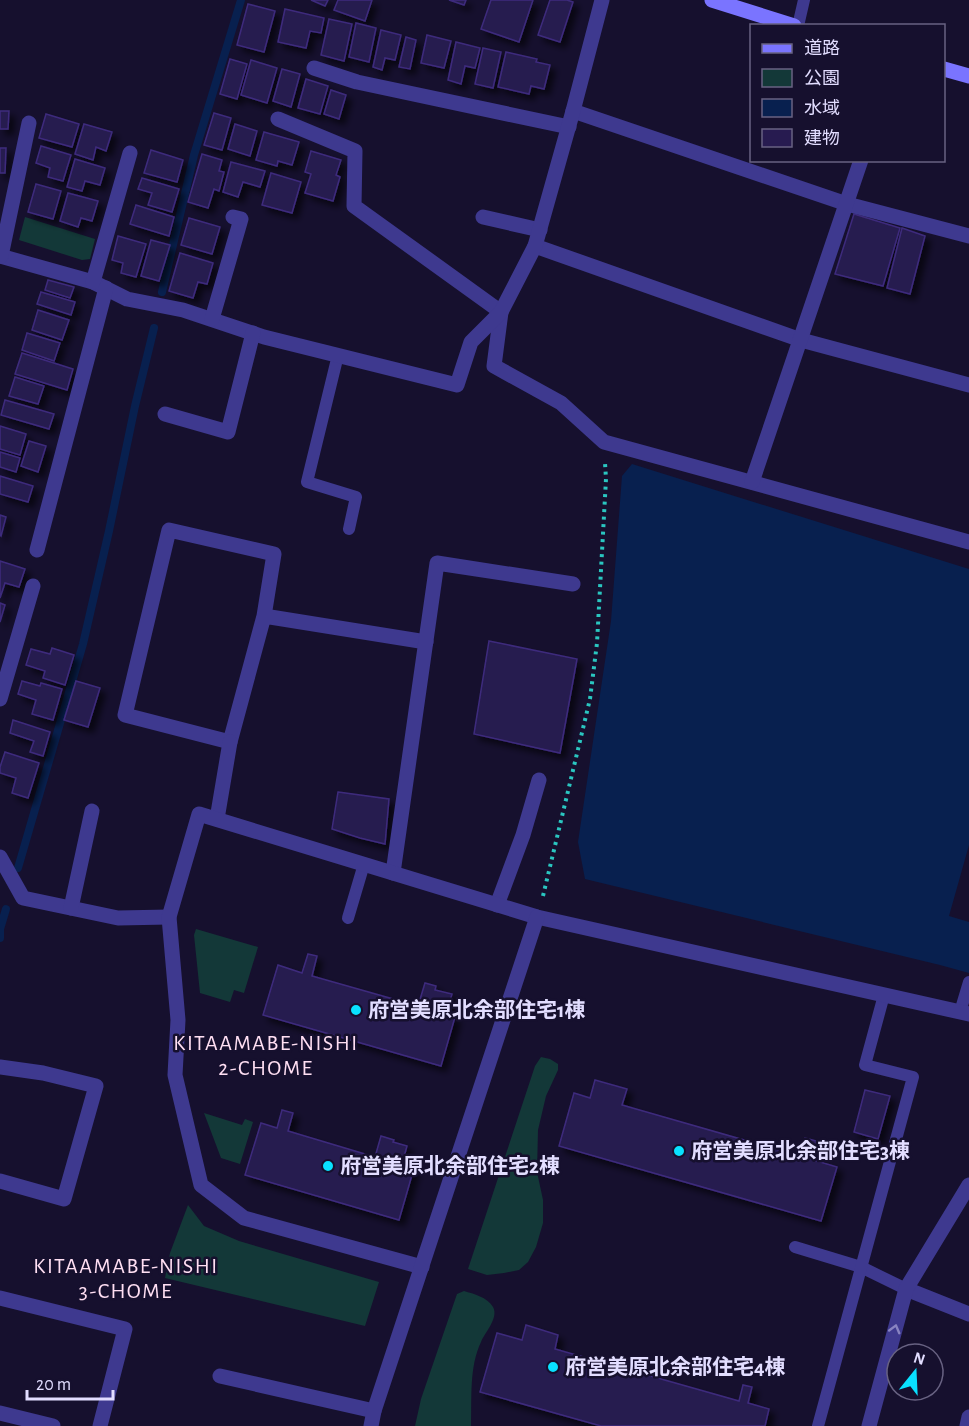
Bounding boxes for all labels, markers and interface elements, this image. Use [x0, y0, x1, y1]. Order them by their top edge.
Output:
legend [750, 24, 945, 162]
text: 道路 [804, 38, 840, 58]
text: 公園 [804, 69, 840, 88]
text: 水域 [804, 99, 840, 118]
text: 建物 [804, 128, 840, 148]
place label: 府営美原北余部住宅1棟 [368, 998, 586, 1021]
marker: 府営美原北余部住宅1棟 [349, 1003, 363, 1017]
district label: KITAAMABE-NISHI 2-CHOME [173, 1032, 359, 1079]
place label: 府営美原北余部住宅3棟 [691, 1139, 910, 1162]
marker: 府営美原北余部住宅3棟 [672, 1144, 686, 1158]
place label: 府営美原北余部住宅2棟 [340, 1154, 560, 1177]
marker: 府営美原北余部住宅2棟 [321, 1159, 335, 1173]
district label: KITAAMABE-NISHI 3-CHOME [33, 1255, 219, 1302]
one-way arrow [888, 1324, 900, 1335]
north arrow [885, 1342, 945, 1402]
text: N [912, 1349, 927, 1368]
place label: 府営美原北余部住宅4棟 [565, 1355, 786, 1378]
marker: 府営美原北余部住宅4棟 [546, 1360, 560, 1374]
scale bar [27, 1363, 112, 1401]
text: 20 m [36, 1376, 71, 1394]

